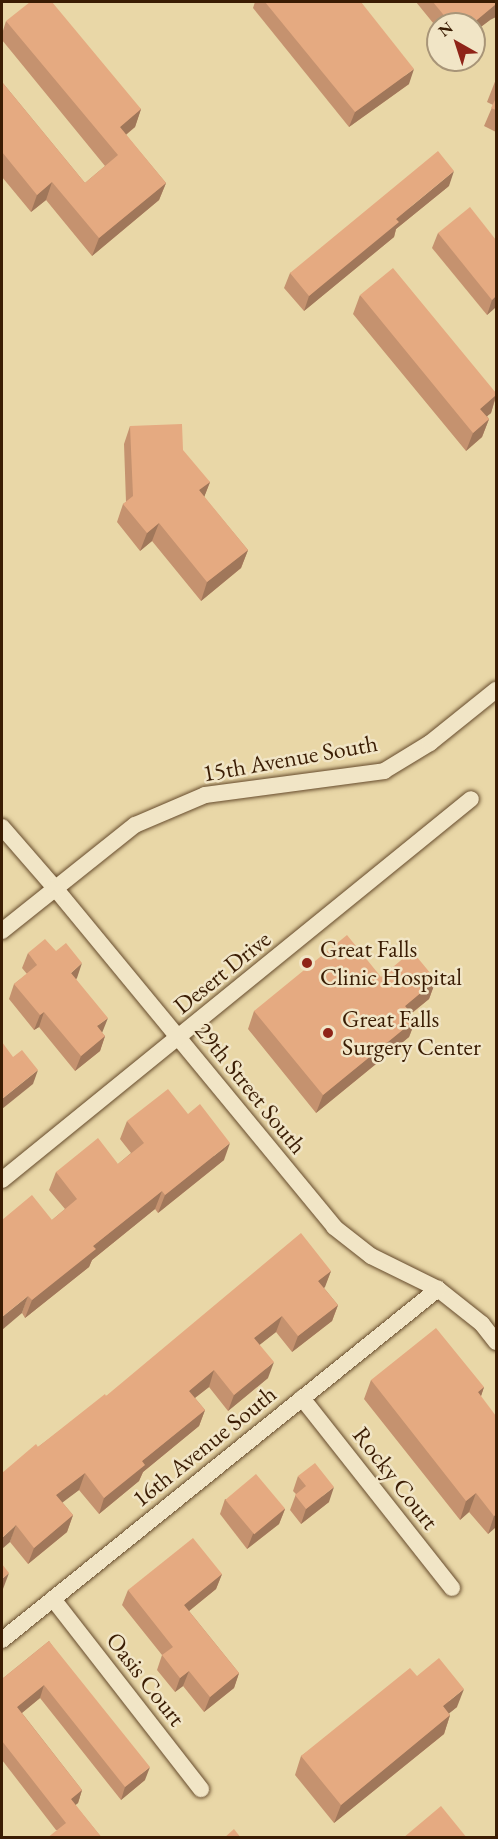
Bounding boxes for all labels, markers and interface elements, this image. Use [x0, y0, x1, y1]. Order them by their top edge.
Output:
north arrow [426, 12, 486, 72]
text: N [434, 17, 457, 41]
street label: 15th Avenue South [200, 728, 380, 788]
street label: Desert Drive [168, 924, 276, 1020]
place label: Great Falls Clinic Hospital [320, 935, 462, 991]
marker: Great Falls Clinic Hospital [298, 954, 316, 972]
place label: Great Falls Surgery Center [342, 1005, 481, 1061]
street label: 29th Street South [189, 1016, 313, 1160]
marker: Great Falls Surgery Center [319, 1024, 337, 1042]
street label: 16th Avenue South [126, 1379, 282, 1513]
street label: Rocky Court [347, 1421, 445, 1535]
street label: Oasis Court [100, 1626, 192, 1732]

